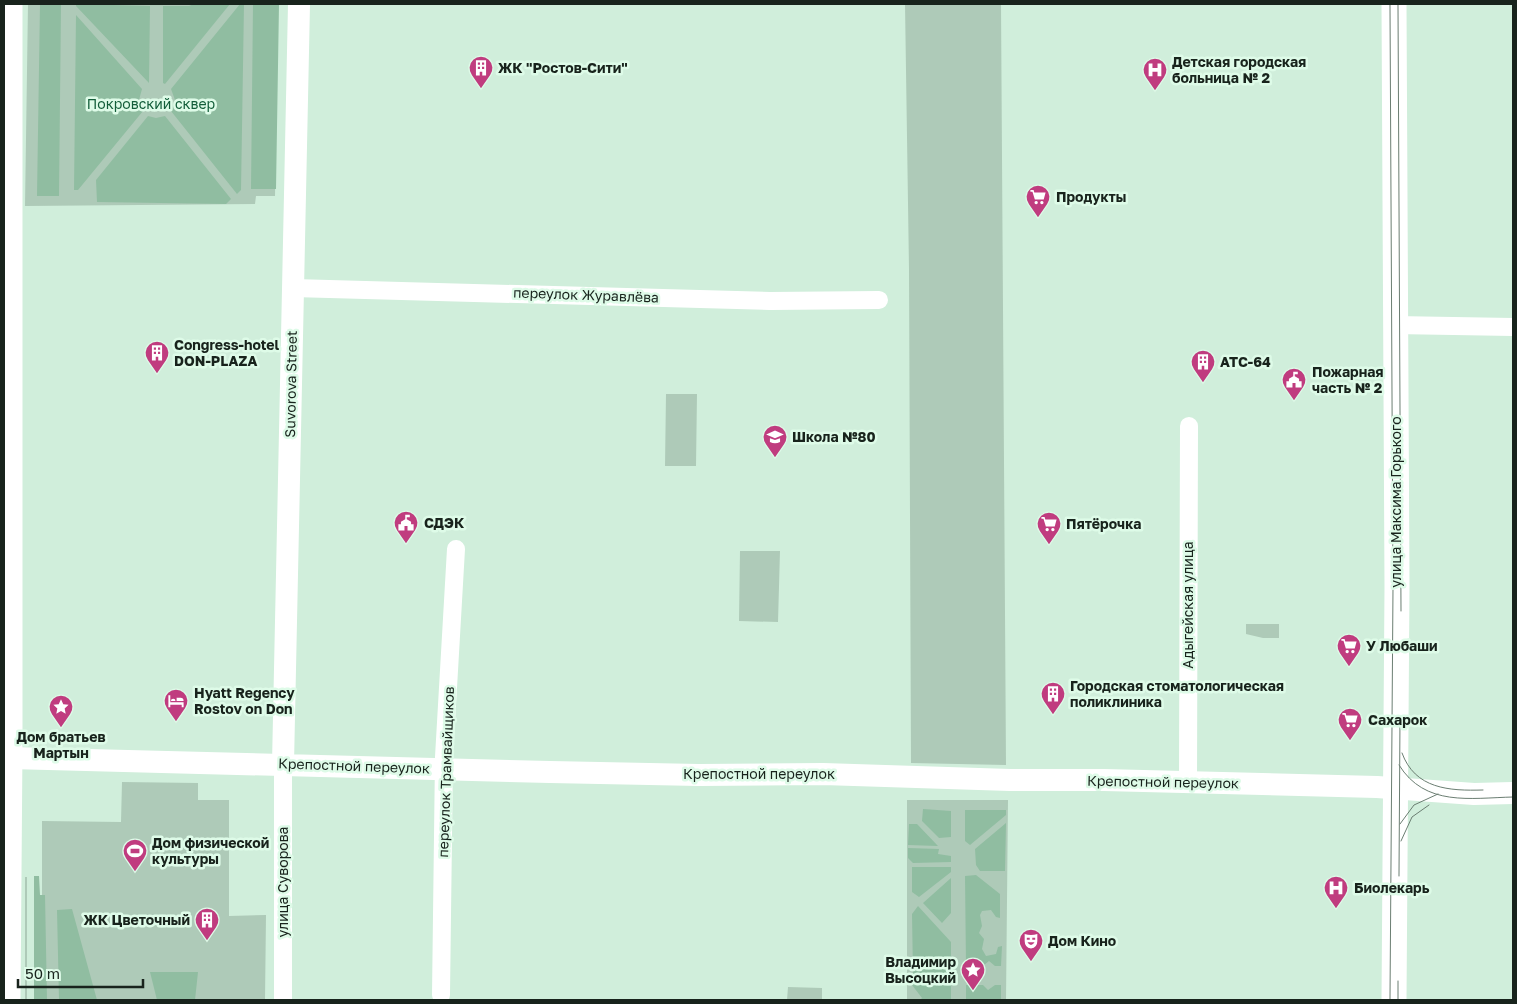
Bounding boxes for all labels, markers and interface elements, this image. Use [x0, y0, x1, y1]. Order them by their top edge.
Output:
place label: Детская городская больница № 2 [1172, 53, 1306, 86]
building icon: ЖК "Ростов-Сити" [468, 55, 494, 89]
hospital icon: Детская городская больница № 2 [1142, 57, 1168, 91]
place label: ЖК "Ростов-Сити" [498, 59, 628, 76]
park label: Покровский сквер [87, 95, 215, 112]
supermarket icon: Продукты [1025, 184, 1051, 218]
place label: Продукты [1056, 188, 1126, 205]
street label: переулок Журавлёва [513, 283, 659, 306]
street label: Suvorova Street [281, 330, 300, 438]
place label: Congress-hotel DON-PLAZA [174, 336, 280, 369]
building icon: Congress-hotel DON-PLAZA [144, 340, 170, 374]
building icon: АТС-64 [1190, 349, 1216, 383]
place label: АТС-64 [1220, 353, 1271, 370]
place label: Пожарная часть № 2 [1312, 363, 1384, 396]
public building icon: Пожарная часть № 2 [1281, 367, 1307, 401]
street label: улица Максима Горького [1387, 416, 1404, 588]
school or university icon: Школа №80 [762, 424, 788, 458]
place label: Школа №80 [792, 428, 876, 445]
public building icon: СДЭК [393, 510, 419, 544]
supermarket icon: Пятёрочка [1036, 511, 1062, 545]
place label: СДЭК [424, 514, 465, 531]
place label: Пятёрочка [1066, 515, 1141, 532]
street label: Адыгейская улица [1179, 541, 1196, 669]
supermarket icon: У Любаши [1336, 633, 1362, 667]
place label: У Любаши [1366, 637, 1438, 654]
place label: Городская стоматологическая поликлиника [1070, 677, 1284, 710]
building icon: Городская стоматологическая поликлиника [1040, 681, 1066, 715]
place label: Hyatt Regency Rostov on Don [194, 684, 295, 717]
street label: переулок Трамвайщиков [434, 686, 457, 858]
hotel icon: Hyatt Regency Rostov on Don [163, 688, 189, 722]
place icon: Дом братьев Мартын [48, 694, 74, 728]
supermarket icon: Сахарок [1337, 707, 1363, 741]
place label: Сахарок [1368, 711, 1427, 728]
place label: Дом братьев Мартын [16, 728, 106, 761]
street label: Крепостной переулок [278, 754, 430, 777]
street label: Крепостной переулок [683, 765, 835, 782]
street label: Крепостной переулок [1087, 772, 1239, 791]
street label: улица Суворова [274, 826, 291, 938]
place label: Дом физической культуры [152, 834, 269, 867]
sports icon: Дом физической культуры [122, 838, 148, 872]
hospital icon: Биолекарь [1323, 875, 1349, 909]
place label: Биолекарь [1354, 879, 1430, 896]
building icon: ЖК Цветочный [194, 907, 220, 941]
place label: ЖК Цветочный [84, 911, 190, 928]
theatre icon: Дом Кино [1018, 928, 1044, 962]
place label: Дом Кино [1048, 932, 1116, 949]
place label: Владимир Высоцкий [885, 953, 956, 986]
scale bar [18, 956, 142, 988]
place icon: Владимир Высоцкий [960, 957, 986, 991]
text: 50 m [25, 964, 60, 982]

